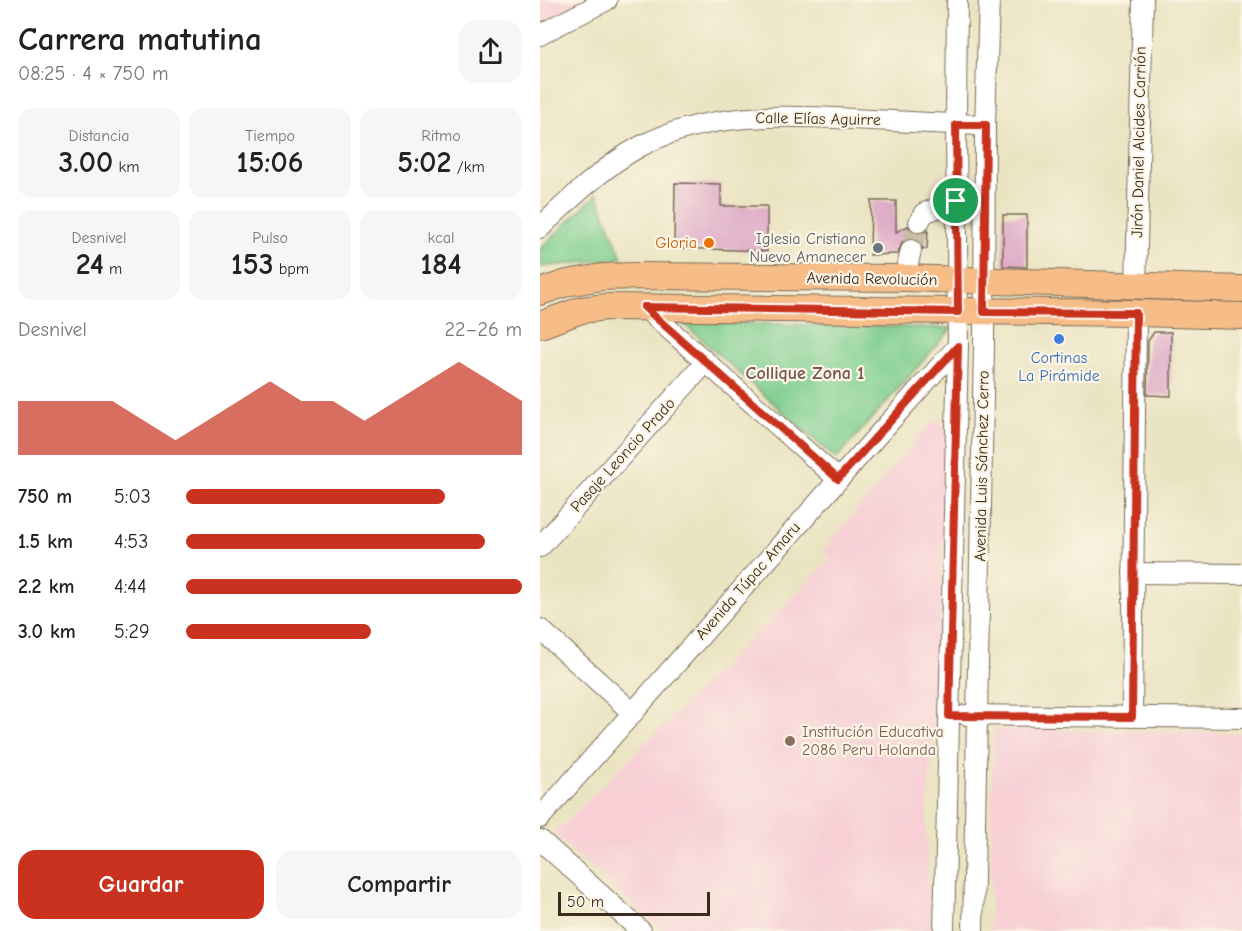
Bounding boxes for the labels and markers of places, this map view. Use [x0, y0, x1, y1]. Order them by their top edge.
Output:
pin [930, 175, 981, 226]
place label: Iglesia Cristiana Nuevo Amanecer [749, 230, 867, 266]
place label: Gloria [655, 234, 697, 252]
marker: Gloria [702, 236, 716, 250]
marker: Iglesia Cristiana Nuevo Amanecer [871, 241, 885, 255]
marker: Cortinas La Pirámide [1052, 332, 1066, 346]
place label: Cortinas La Pirámide [1018, 349, 1100, 385]
place label: Institución Educativa 2086 Peru Holanda [802, 723, 944, 759]
marker: Institución Educativa 2086 Peru Holanda [783, 734, 797, 748]

